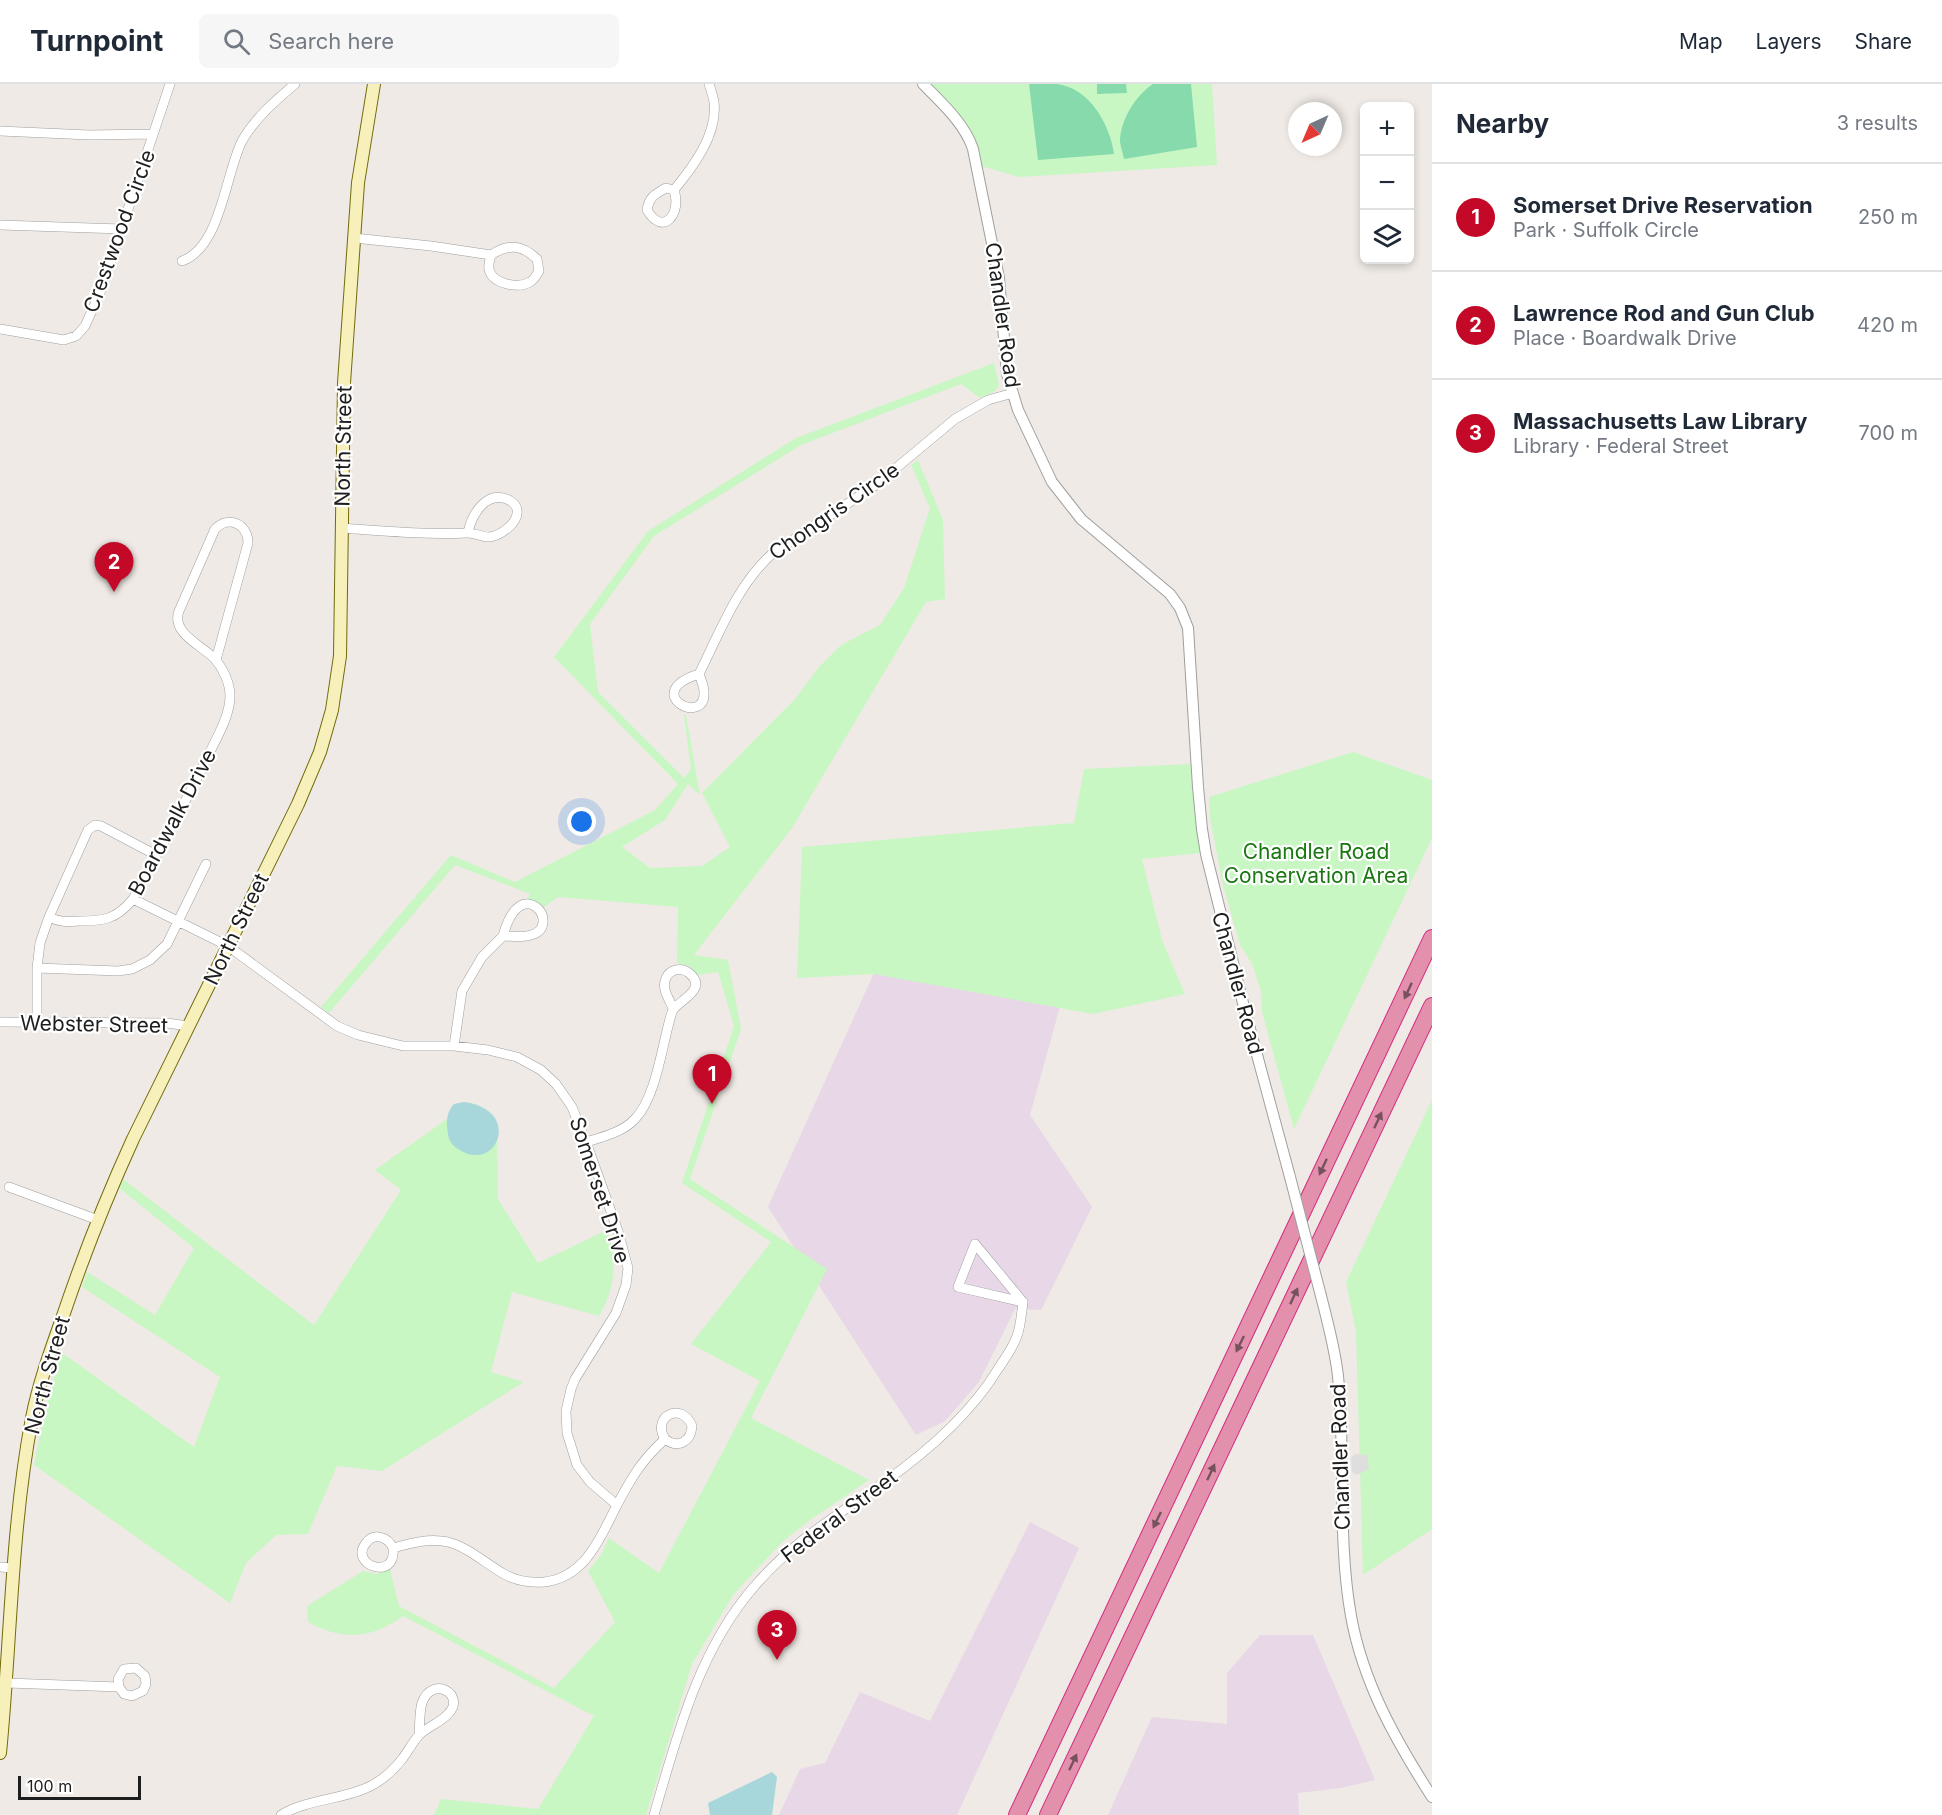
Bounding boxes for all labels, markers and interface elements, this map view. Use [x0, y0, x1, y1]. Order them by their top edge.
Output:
search box [199, 14, 619, 68]
text: Turnpoint [30, 24, 163, 58]
icon: search [220, 25, 253, 58]
text: Search here [268, 28, 394, 54]
text: Map [1679, 29, 1723, 54]
text: Layers [1756, 29, 1822, 54]
text: Share [1855, 29, 1912, 54]
north arrow [1288, 102, 1342, 156]
map controls [1360, 102, 1414, 264]
button: + [1360, 102, 1414, 156]
text: Nearby [1456, 108, 1549, 139]
text: 3 results [1837, 111, 1918, 135]
street label: Crestwood Circle [78, 146, 160, 316]
button: − [1360, 156, 1414, 210]
text: Somerset Drive Reservation [1513, 192, 1813, 218]
text: 1 [1471, 205, 1480, 229]
text: 250 m [1858, 205, 1918, 229]
button: layers [1360, 210, 1414, 264]
text: Park · Suffolk Circle [1513, 218, 1699, 242]
street label: Chandler Road [980, 241, 1026, 389]
text: Lawrence Rod and Gun Club [1513, 300, 1815, 326]
text: 2 [1469, 313, 1482, 337]
text: 420 m [1857, 313, 1918, 337]
text: Place · Boardwalk Drive [1513, 326, 1737, 350]
street label: North Street [329, 385, 357, 507]
text: Massachusetts Law Library [1513, 408, 1808, 434]
text: 3 [1469, 421, 1482, 445]
text: 700 m [1859, 421, 1918, 445]
text: Library · Federal Street [1513, 434, 1729, 458]
street label: Chongris Circle [764, 457, 904, 565]
pin: 2 [94, 542, 134, 592]
street label: Boardwalk Drive [123, 744, 221, 900]
your location [567, 807, 596, 836]
park label: Chandler Road Conservation Area [1224, 839, 1408, 888]
street label: North Street [198, 869, 274, 989]
street label: Chandler Road [1207, 909, 1269, 1057]
one-way arrow [1403, 983, 1412, 1000]
street label: Webster Street [20, 1010, 168, 1038]
pin: 1 [692, 1054, 732, 1104]
one-way arrow [1373, 1111, 1382, 1128]
street label: Somerset Drive [564, 1113, 636, 1267]
one-way arrow [1319, 1159, 1328, 1176]
one-way arrow [1290, 1287, 1299, 1304]
street label: North Street [19, 1313, 75, 1437]
one-way arrow [1236, 1335, 1245, 1352]
street label: Chandler Road [1325, 1383, 1355, 1531]
street label: Federal Street [776, 1464, 902, 1568]
one-way arrow [1206, 1464, 1215, 1481]
one-way arrow [1152, 1511, 1162, 1528]
pin: 3 [758, 1610, 796, 1660]
one-way arrow [1069, 1754, 1078, 1771]
scale bar [18, 1773, 141, 1800]
text: 100 m [27, 1776, 72, 1796]

